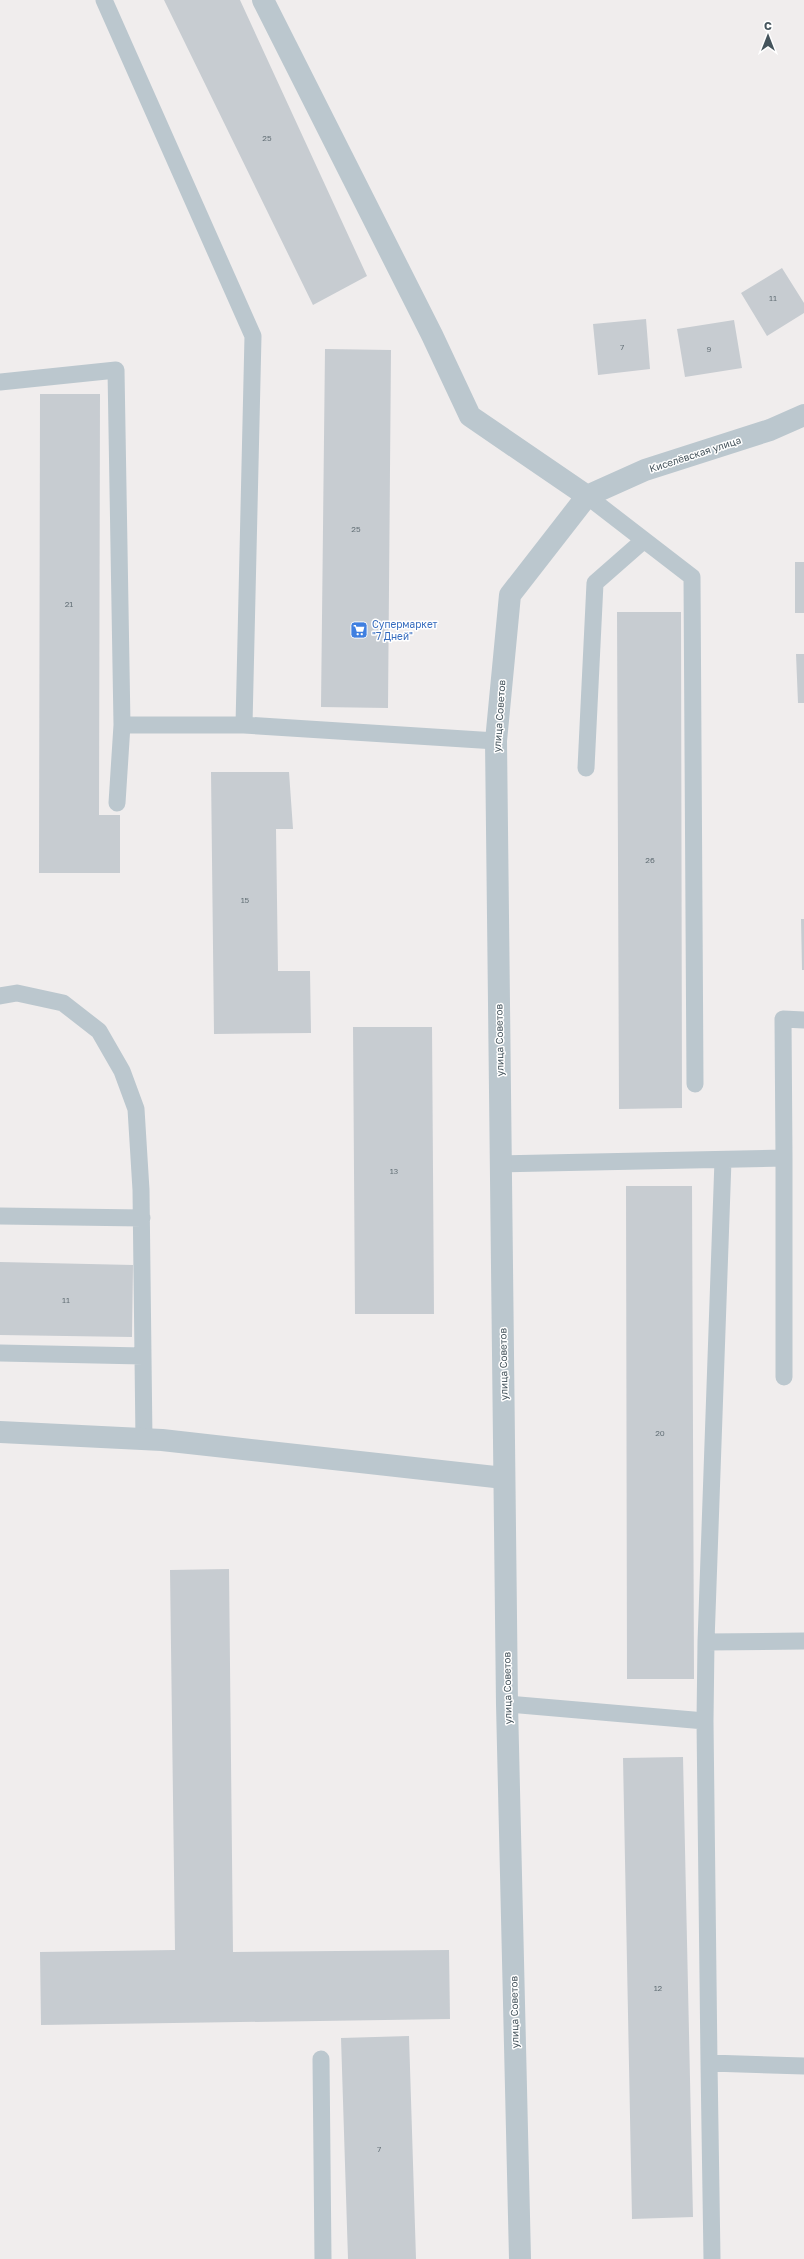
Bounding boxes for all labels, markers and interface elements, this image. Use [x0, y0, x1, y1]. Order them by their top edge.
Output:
north arrow [748, 16, 788, 56]
text: С [764, 19, 772, 32]
house number: 25 [262, 133, 272, 143]
house number: 11 [769, 293, 777, 303]
house number: 7 [620, 342, 624, 352]
house number: 9 [707, 344, 712, 354]
street label: Киселёвская улица [648, 433, 742, 475]
house number: 25 [351, 524, 361, 534]
house number: 21 [65, 599, 73, 609]
place label: Супермаркет "7 Дней" [372, 618, 438, 642]
supermarket icon: Супермаркет "7 Дней" [349, 620, 369, 640]
street label: улица Советов [490, 679, 508, 753]
house number: 26 [645, 855, 655, 865]
house number: 15 [241, 895, 250, 905]
street label: улица Советов [492, 1003, 506, 1076]
house number: 13 [390, 1166, 399, 1176]
house number: 11 [62, 1295, 70, 1305]
street label: улица Советов [496, 1327, 510, 1400]
house number: 20 [655, 1428, 665, 1438]
street label: улица Советов [500, 1651, 514, 1724]
street label: улица Советов [507, 1975, 521, 2048]
house number: 12 [654, 1983, 663, 1993]
house number: 7 [377, 2144, 381, 2154]

